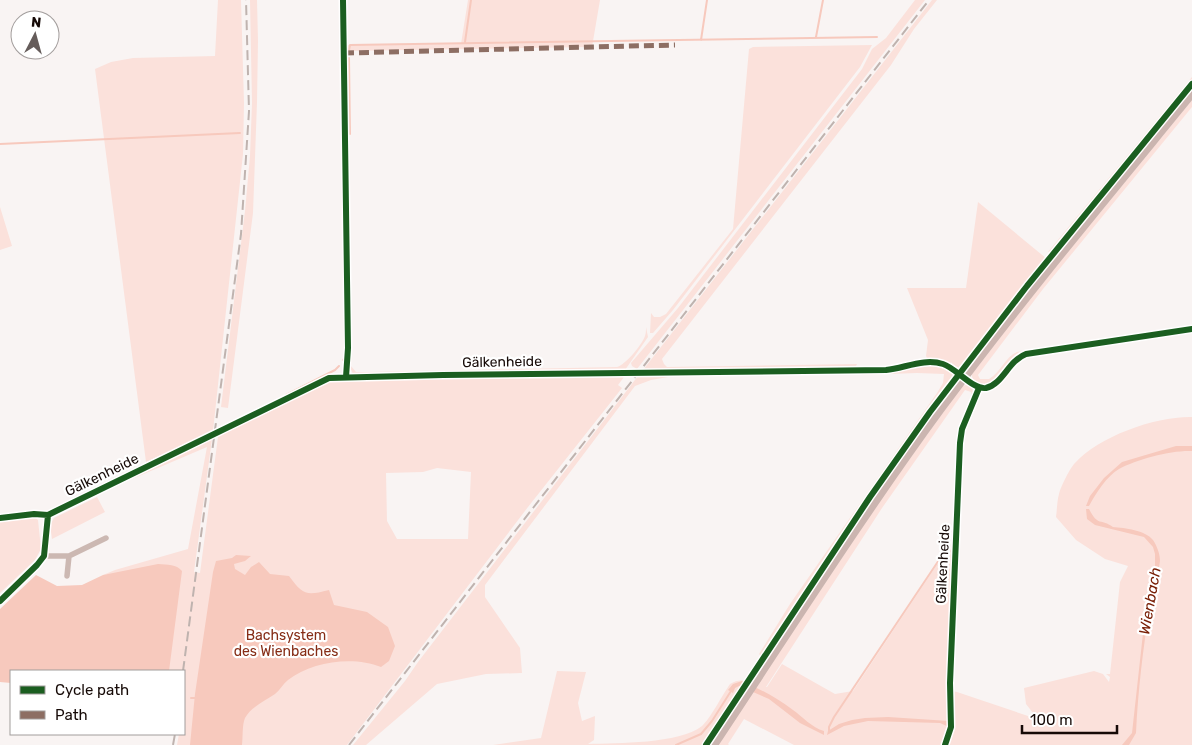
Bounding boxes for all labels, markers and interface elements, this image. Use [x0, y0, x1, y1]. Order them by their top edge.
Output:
north arrow [10, 10, 60, 60]
text: N [30, 14, 42, 32]
street label: Gälkenheide [462, 353, 542, 371]
street label: Gälkenheide [62, 450, 142, 500]
street label: Gälkenheide [932, 524, 954, 604]
water label: Wienbach [1135, 566, 1165, 636]
park label: Bachsystem des Wienbaches [234, 627, 338, 660]
legend [10, 670, 185, 735]
text: Cycle path [55, 681, 129, 699]
scale bar [1022, 702, 1117, 734]
text: Path [55, 706, 88, 724]
text: 100 m [1030, 711, 1072, 729]

